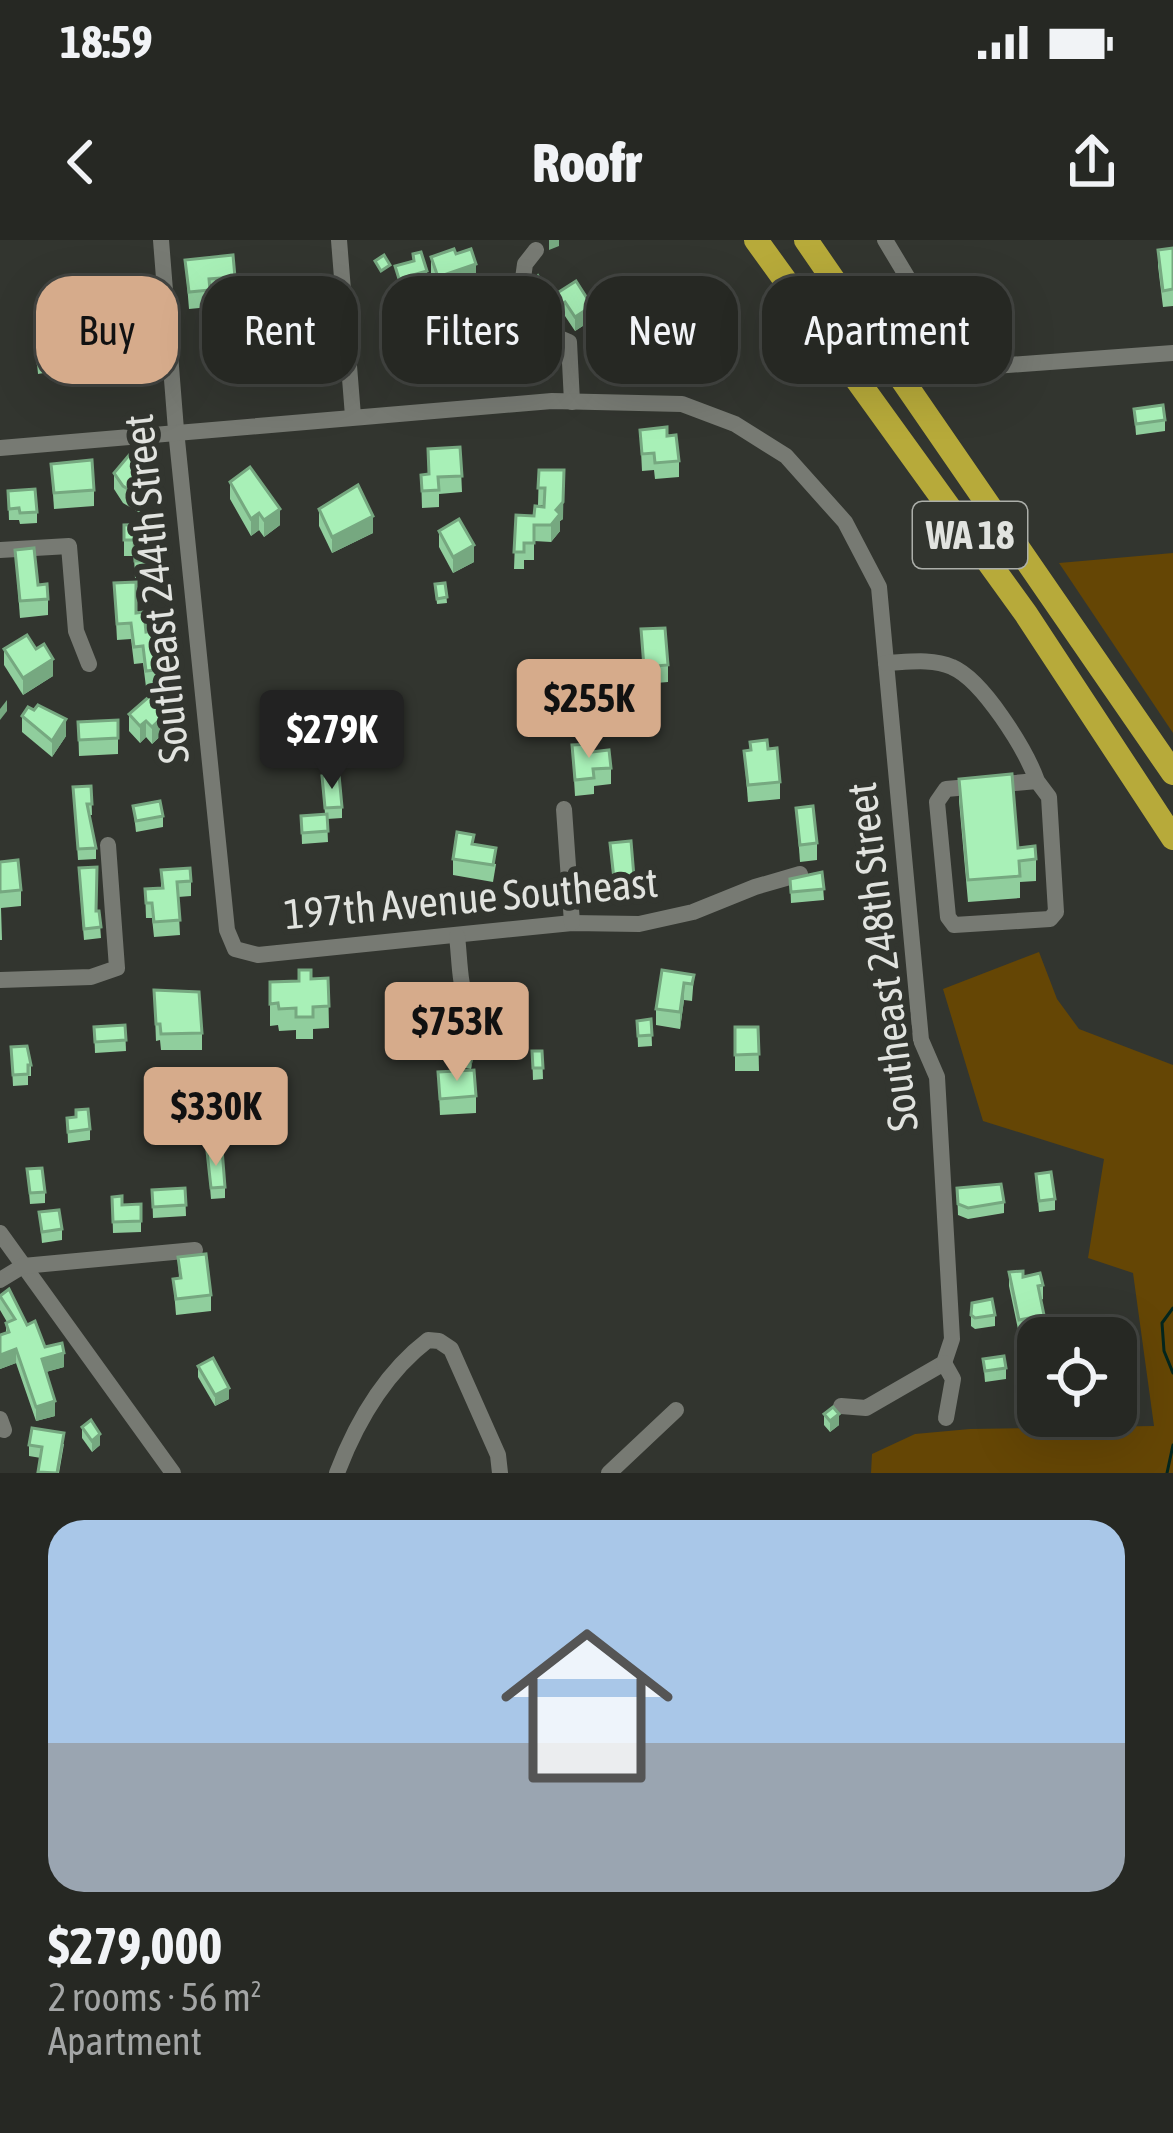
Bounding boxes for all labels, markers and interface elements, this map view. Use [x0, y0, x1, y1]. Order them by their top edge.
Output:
text: 18:59 [60, 16, 153, 68]
icon: back [48, 129, 114, 195]
icon: share [1059, 129, 1125, 195]
text: Roofr [532, 132, 641, 193]
chip: Buy [36, 276, 178, 384]
chip: Rent [202, 276, 358, 384]
chip: Filters [382, 276, 562, 384]
chip: New [586, 276, 738, 384]
chip: Apartment [762, 276, 1012, 384]
street label: Southeast 244th Street [114, 412, 198, 766]
road number: WA 18 [913, 502, 1027, 568]
pin: $255K [505, 659, 673, 761]
text: $255K [544, 676, 634, 720]
pin: $279K [248, 690, 416, 792]
text: $279K [287, 707, 377, 751]
street label: Southeast 248th Street [837, 780, 927, 1134]
street label: 197th Avenue Southeast [282, 858, 660, 938]
pin: $753K [373, 982, 541, 1084]
text: $753K [412, 999, 502, 1043]
pin: $330K [132, 1067, 300, 1169]
text: $330K [171, 1084, 261, 1128]
map controls [1017, 1317, 1137, 1437]
button: locate [1017, 1317, 1137, 1437]
icon: home [479, 1598, 695, 1814]
text: $279,000 [48, 1916, 222, 1975]
text: 2 rooms · 56 m² [48, 1975, 262, 2019]
text: Apartment [48, 2019, 202, 2063]

